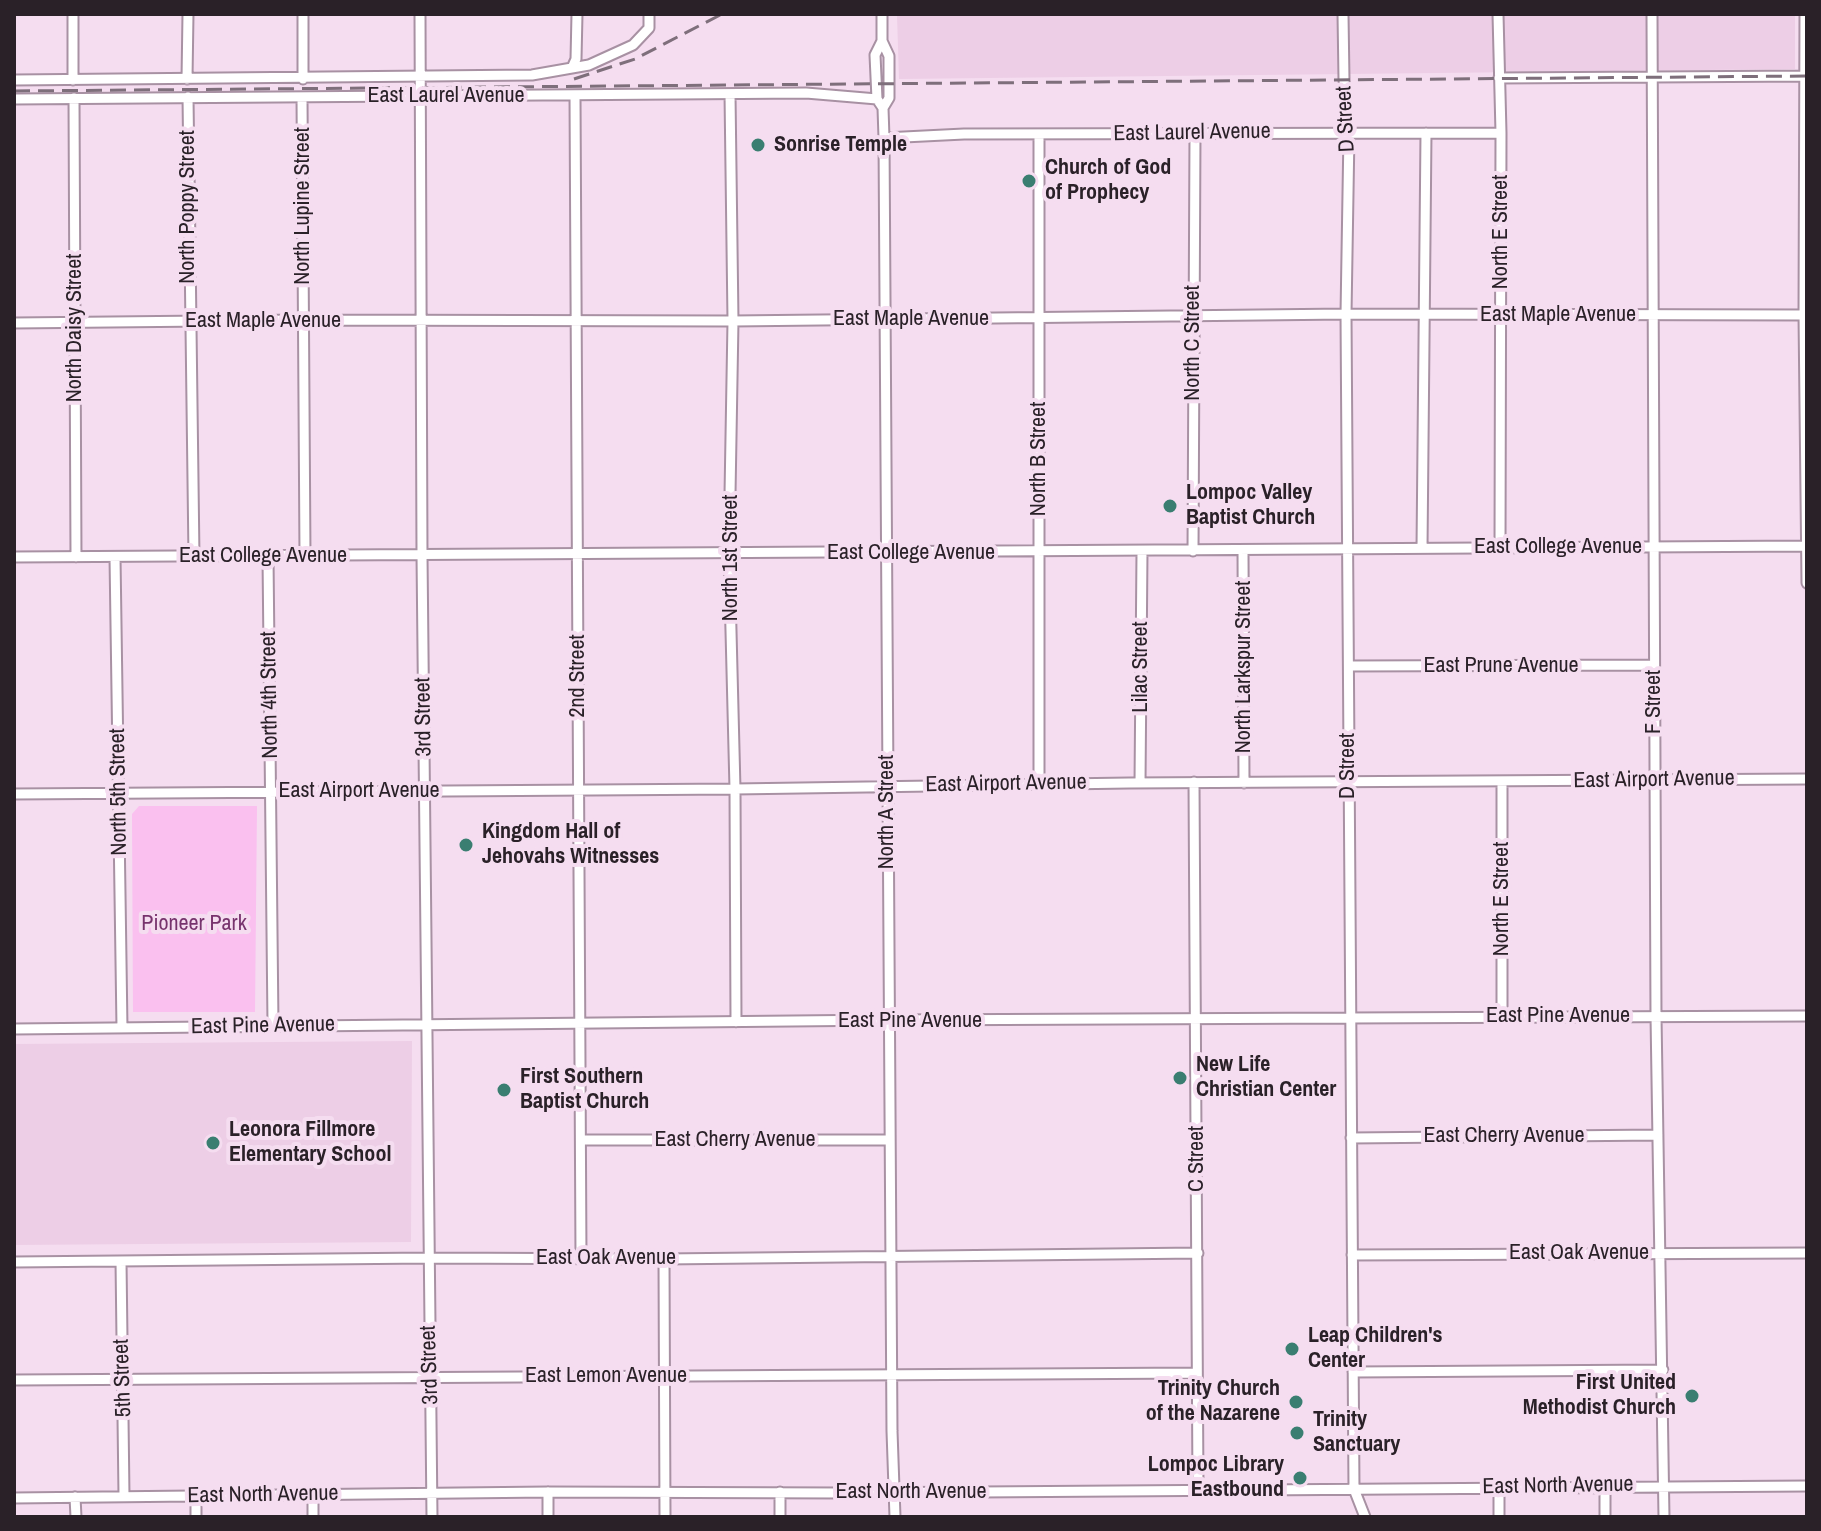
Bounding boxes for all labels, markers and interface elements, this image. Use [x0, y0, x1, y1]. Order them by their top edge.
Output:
street label: East Laurel Avenue [367, 83, 525, 109]
street label: D Street [1331, 85, 1361, 153]
street label: East Laurel Avenue [1113, 118, 1271, 148]
street label: North Lupine Street [290, 127, 316, 285]
street label: North Poppy Street [175, 130, 201, 284]
place label: Sonrise Temple [774, 132, 907, 158]
marker: Sonrise Temple [749, 136, 767, 154]
place label: Church of God of Prophecy [1045, 155, 1171, 206]
marker: Church of God of Prophecy [1020, 172, 1038, 190]
street label: North E Street [1488, 175, 1514, 289]
street label: North Daisy Street [62, 254, 88, 402]
street label: North C Street [1180, 285, 1206, 401]
street label: East Maple Avenue [1480, 302, 1636, 328]
street label: East Maple Avenue [833, 306, 989, 332]
street label: East Maple Avenue [185, 308, 341, 334]
street label: North B Street [1026, 402, 1052, 516]
place label: Lompoc Valley Baptist Church [1186, 480, 1315, 532]
street label: North 1st Street [718, 495, 744, 621]
marker: Lompoc Valley Baptist Church [1161, 497, 1179, 515]
street label: East College Avenue [1474, 534, 1642, 560]
street label: East College Avenue [827, 540, 995, 566]
street label: East College Avenue [179, 543, 347, 569]
street label: North Larkspur Street [1231, 581, 1257, 753]
street label: Lilac Street [1128, 621, 1154, 713]
street label: North 4th Street [256, 631, 284, 759]
street label: 2nd Street [565, 634, 591, 718]
street label: East Prune Avenue [1423, 653, 1579, 679]
street label: F Street [1641, 670, 1667, 734]
street label: 3rd Street [410, 677, 438, 757]
street label: North 5th Street [105, 728, 133, 856]
street label: D Street [1335, 733, 1361, 799]
street label: North A Street [874, 755, 900, 869]
street label: East Airport Avenue [1573, 765, 1735, 795]
street label: East Airport Avenue [925, 769, 1087, 799]
street label: East Airport Avenue [278, 778, 440, 804]
place label: Kingdom Hall of Jehovahs Witnesses [482, 819, 659, 870]
marker: Kingdom Hall of Jehovahs Witnesses [457, 836, 475, 854]
street label: North E Street [1489, 842, 1515, 956]
park label: Pioneer Park [141, 911, 247, 937]
street label: East Pine Avenue [1486, 1003, 1630, 1029]
street label: East Pine Avenue [838, 1008, 982, 1034]
street label: East Pine Avenue [191, 1012, 335, 1040]
place label: New Life Christian Center [1196, 1052, 1336, 1104]
place label: First Southern Baptist Church [520, 1064, 649, 1116]
marker: New Life Christian Center [1171, 1069, 1189, 1087]
marker: First Southern Baptist Church [495, 1081, 513, 1099]
place label: Leonora Fillmore Elementary School [229, 1117, 391, 1168]
street label: East Cherry Avenue [1423, 1123, 1585, 1149]
street label: C Street [1184, 1126, 1210, 1192]
street label: East Cherry Avenue [654, 1127, 816, 1153]
marker: Leonora Fillmore Elementary School [204, 1134, 222, 1152]
street label: East Oak Avenue [1509, 1240, 1649, 1266]
street label: East Oak Avenue [536, 1245, 676, 1271]
place label: Leap Children's Center [1308, 1323, 1443, 1374]
street label: 3rd Street [415, 1325, 445, 1405]
street label: 5th Street [108, 1338, 138, 1418]
marker: Leap Children's Center [1283, 1340, 1301, 1358]
street label: East Lemon Avenue [525, 1363, 687, 1389]
place label: First United Methodist Church [1523, 1370, 1676, 1422]
place label: Trinity Church of the Nazarene [1146, 1376, 1280, 1428]
marker: First United Methodist Church [1683, 1387, 1701, 1405]
marker: Trinity Church of the Nazarene [1287, 1393, 1305, 1411]
place label: Trinity Sanctuary [1313, 1407, 1400, 1458]
marker: Trinity Sanctuary [1288, 1424, 1306, 1442]
place label: Lompoc Library Eastbound [1148, 1452, 1284, 1504]
marker: Lompoc Library Eastbound [1291, 1469, 1309, 1487]
street label: East North Avenue [1482, 1471, 1634, 1501]
street label: East North Avenue [835, 1479, 987, 1505]
street label: East North Avenue [187, 1480, 339, 1510]

